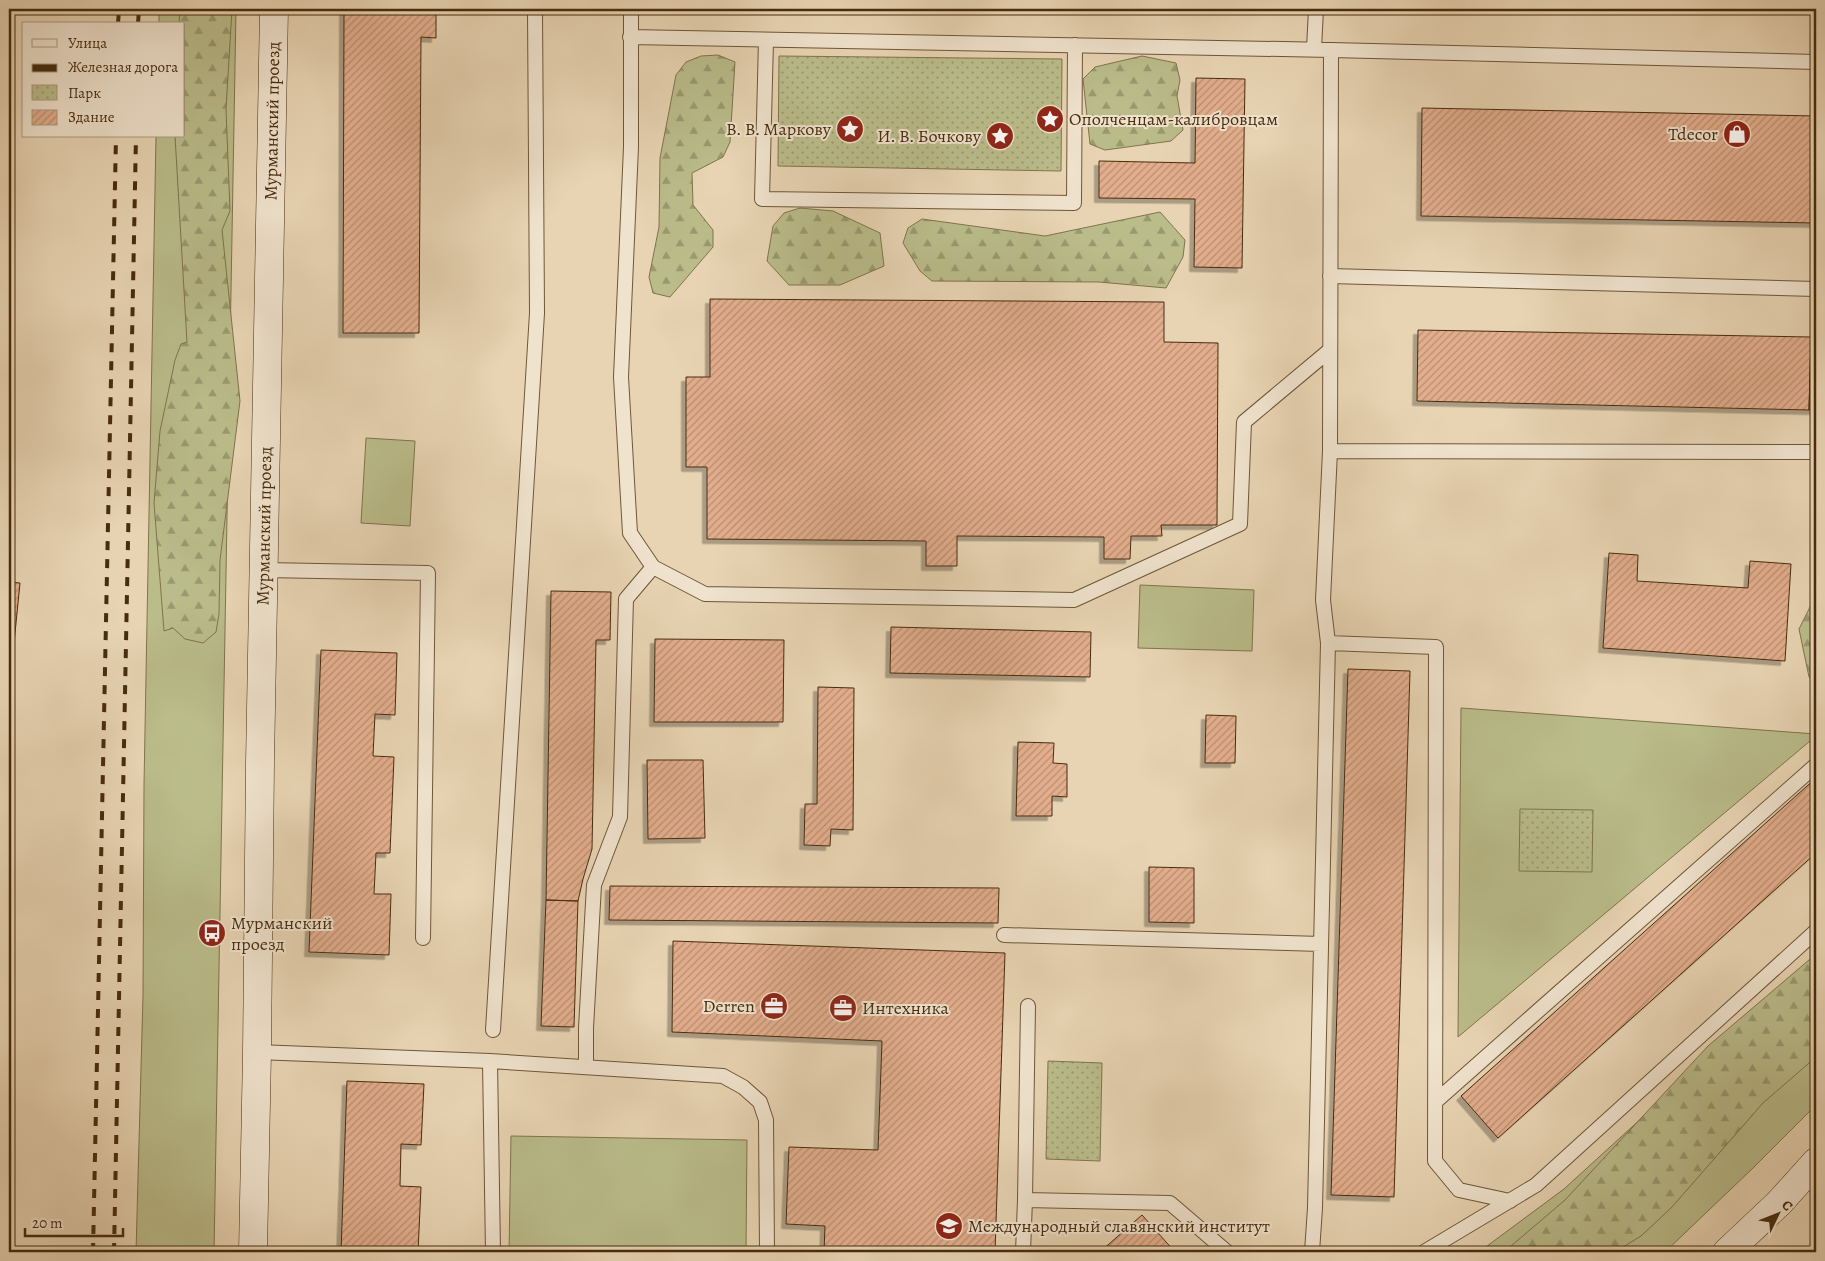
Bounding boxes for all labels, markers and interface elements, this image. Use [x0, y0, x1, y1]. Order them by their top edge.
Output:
legend [22, 22, 185, 138]
text: Улица [68, 33, 107, 53]
street label: Мурманский проезд [259, 41, 285, 201]
text: Железная дорога [68, 57, 178, 77]
text: Парк [68, 83, 101, 103]
place icon: Ополченцам-калибровцам [1035, 104, 1065, 134]
text: Здание [68, 107, 115, 127]
place label: Ополченцам-калибровцам [1069, 107, 1278, 131]
place icon: В. В. Маркову [835, 114, 865, 144]
place label: В. В. Маркову [726, 117, 832, 141]
shop icon: Tdecor [1722, 119, 1752, 149]
place icon: И. В. Бочкову [985, 121, 1015, 151]
place label: Tdecor [1668, 122, 1718, 146]
place label: И. В. Бочкову [877, 124, 982, 148]
street label: Мурманский проезд [251, 446, 277, 606]
place label: Мурманский проезд [231, 911, 333, 956]
bus stop icon: Мурманский проезд [197, 918, 227, 948]
office icon: Derren [759, 991, 789, 1021]
office icon: Интехника [828, 993, 858, 1023]
place label: Derren [703, 994, 755, 1018]
place label: Интехника [862, 996, 950, 1020]
north arrow [1752, 1188, 1802, 1238]
text: С [1777, 1196, 1797, 1215]
scale bar [25, 1206, 122, 1238]
school or university icon: Международный славянский институт [934, 1211, 964, 1241]
text: 20 m [32, 1213, 63, 1233]
place label: Международный славянский институт [968, 1214, 1270, 1238]

